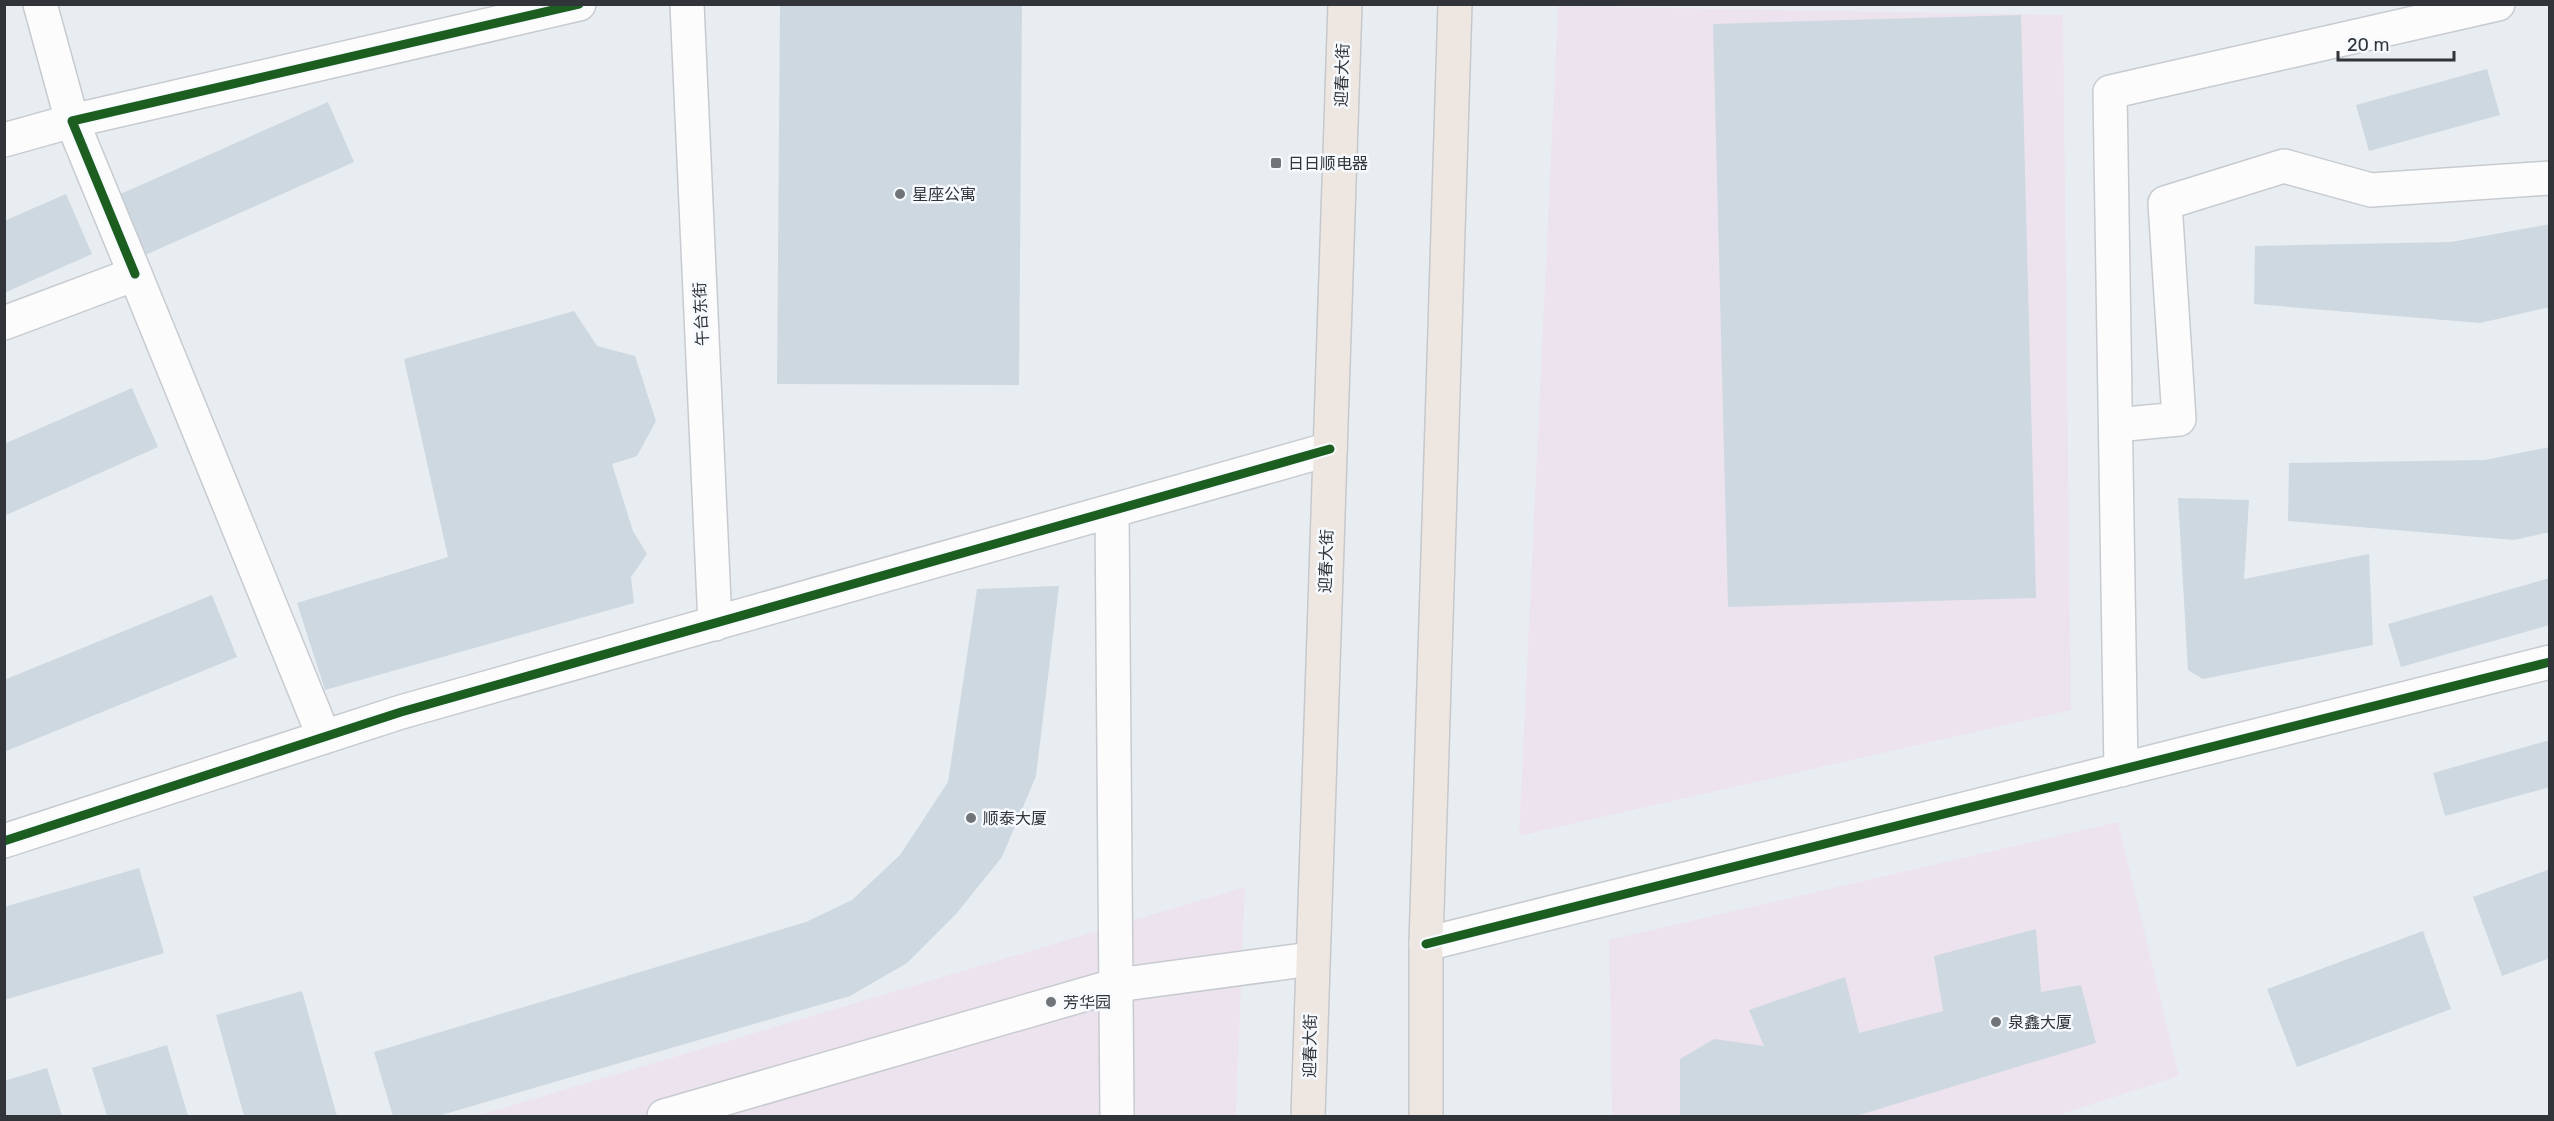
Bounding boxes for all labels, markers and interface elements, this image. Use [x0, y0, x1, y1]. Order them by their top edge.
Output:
scale bar [2338, 24, 2454, 62]
text: 20 m [2347, 34, 2389, 56]
street label: 迎春大街 [1331, 43, 1353, 107]
place label: 日日顺电器 [1288, 154, 1368, 173]
marker: 日日顺电器 [1269, 156, 1283, 170]
place label: 星座公寓 [912, 185, 976, 204]
marker: 星座公寓 [893, 187, 907, 201]
street label: 午台东街 [690, 282, 712, 346]
street label: 迎春大街 [1315, 529, 1337, 593]
place label: 顺泰大厦 [983, 809, 1047, 828]
marker: 顺泰大厦 [964, 811, 978, 825]
place label: 芳华园 [1063, 993, 1111, 1012]
marker: 芳华园 [1044, 995, 1058, 1009]
place label: 泉鑫大厦 [2008, 1013, 2072, 1032]
street label: 迎春大街 [1300, 1014, 1320, 1078]
marker: 泉鑫大厦 [1989, 1015, 2003, 1029]

